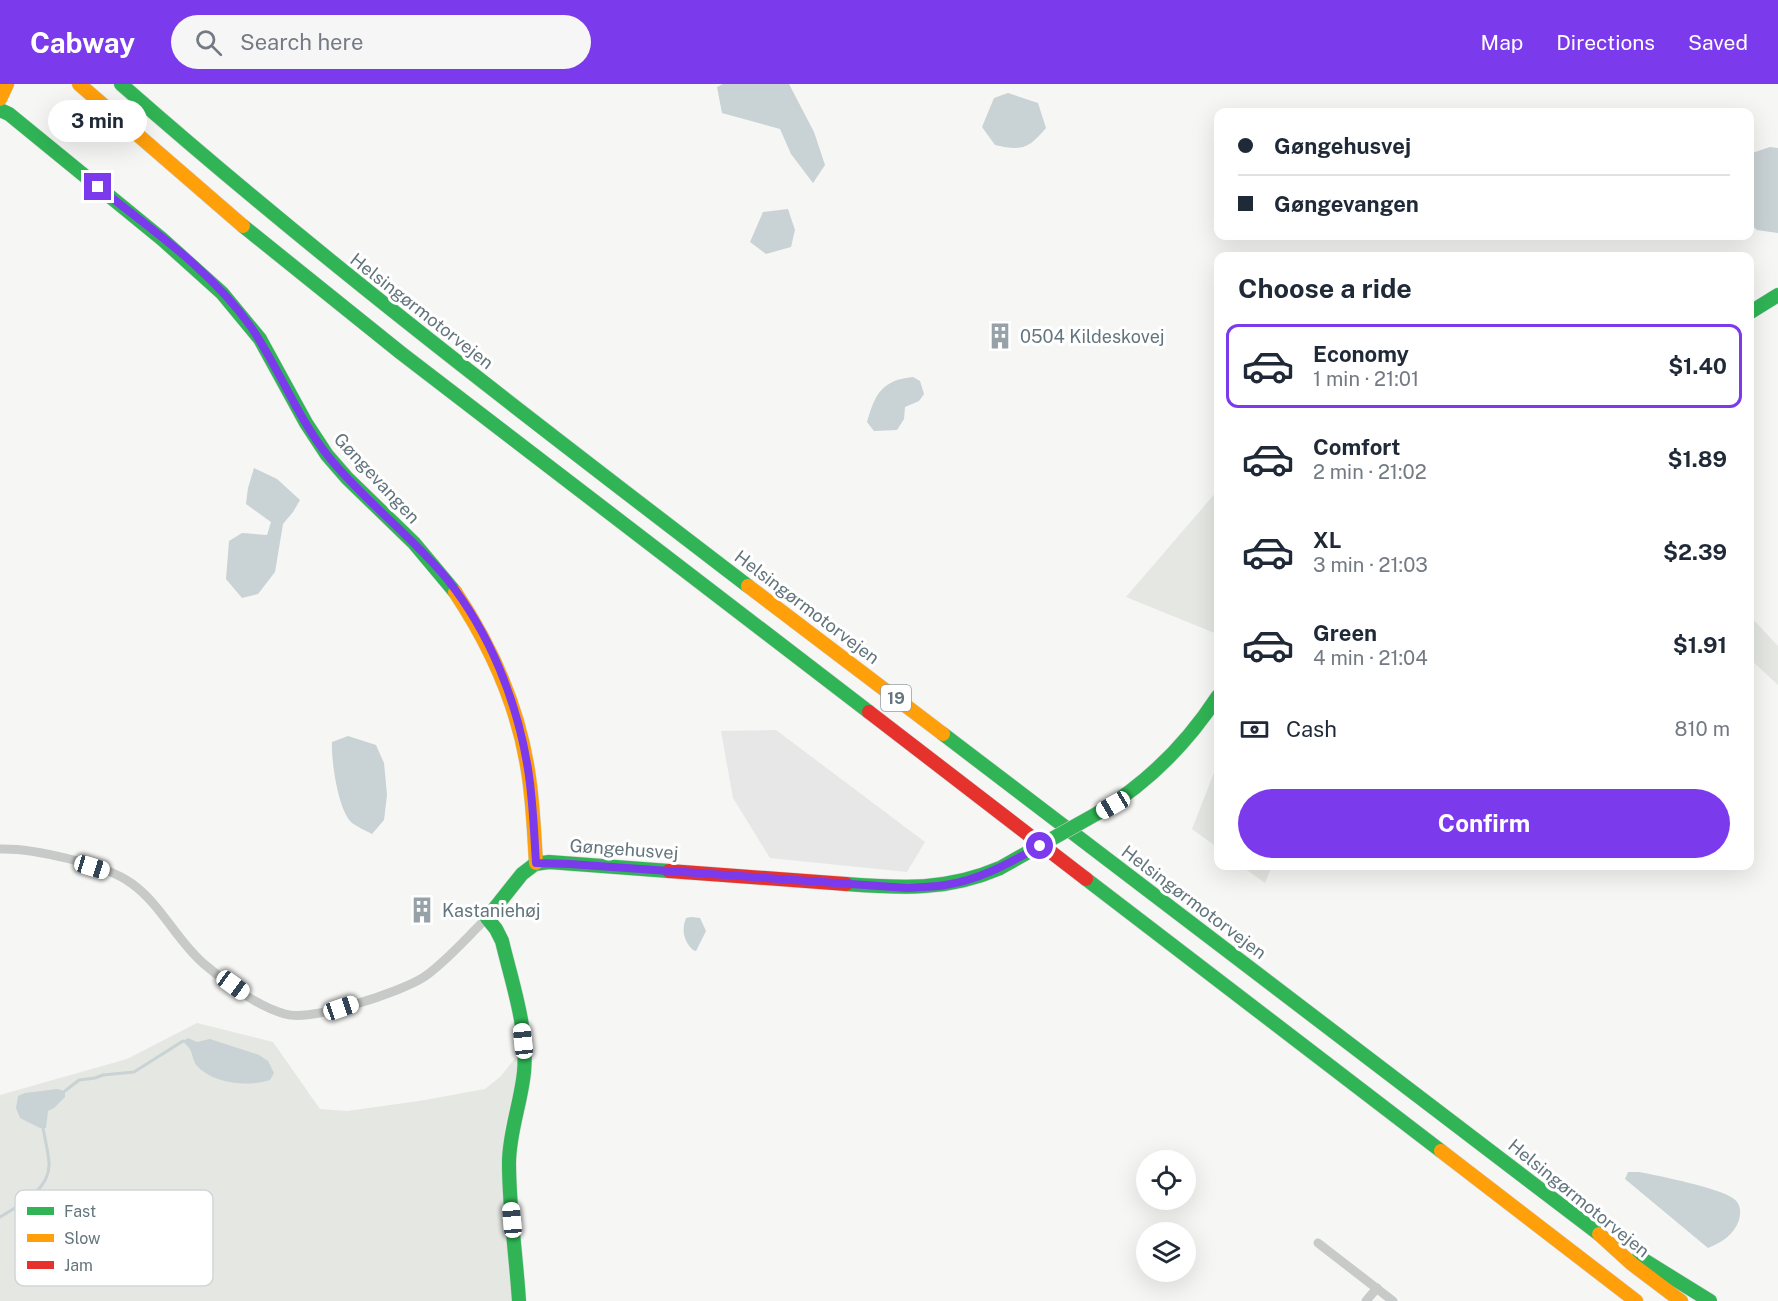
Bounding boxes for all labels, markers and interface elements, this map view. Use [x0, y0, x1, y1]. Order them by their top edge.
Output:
search box [171, 15, 591, 69]
text: Cabway [30, 26, 135, 59]
icon: search [192, 26, 225, 59]
text: Search here [240, 29, 363, 55]
text: Map [1481, 30, 1523, 55]
text: Directions [1556, 30, 1655, 55]
text: Saved [1688, 30, 1748, 55]
callout: 3 min [48, 100, 148, 142]
text: 3 min [71, 109, 124, 133]
text: Gøngehusvej [1274, 133, 1411, 159]
route end [84, 173, 111, 200]
text: Gøngevangen [1274, 191, 1419, 217]
street label: Helsingørmotorvejen [346, 249, 498, 373]
text: Choose a ride [1238, 272, 1412, 304]
building icon: 0504 Kildeskovej [985, 321, 1015, 351]
place label: 0504 Kildeskovej [1020, 326, 1165, 347]
icon: car [1241, 339, 1295, 393]
text: Economy [1313, 341, 1409, 367]
text: $1.40 [1668, 353, 1727, 379]
text: 1 min · 21:01 [1313, 367, 1419, 391]
street label: Gøngevangen [330, 429, 424, 527]
icon: car [1241, 432, 1295, 486]
text: Comfort [1313, 434, 1400, 460]
text: $1.89 [1667, 446, 1727, 472]
text: 2 min · 21:02 [1313, 460, 1427, 484]
icon: car [1241, 525, 1295, 579]
text: XL [1313, 527, 1341, 553]
text: $2.39 [1663, 539, 1727, 565]
street label: Helsingørmotorvejen [731, 546, 883, 668]
text: 3 min · 21:03 [1313, 553, 1428, 577]
icon: car [1241, 618, 1295, 672]
text: Green [1313, 620, 1377, 646]
text: $1.91 [1673, 632, 1727, 658]
text: 4 min · 21:04 [1313, 646, 1428, 670]
road number: 19 [881, 685, 911, 711]
icon: cash [1238, 713, 1271, 746]
text: Cash [1286, 716, 1337, 742]
text: 810 m [1675, 717, 1730, 741]
car [1093, 788, 1133, 822]
button: Confirm [1238, 789, 1730, 858]
route start [1026, 832, 1053, 859]
street label: Gøngehusvej [569, 835, 679, 863]
street label: Helsingørmotorvejen [1118, 841, 1270, 963]
car [72, 853, 112, 881]
building icon: Kastaniehøj [407, 895, 437, 925]
place label: Kastaniehøj [442, 900, 540, 921]
car [213, 967, 253, 1003]
car [321, 994, 361, 1022]
car [512, 1022, 534, 1060]
street label: Helsingørmotorvejen [1504, 1135, 1654, 1261]
map controls [1136, 1150, 1196, 1282]
button: locate [1136, 1150, 1196, 1210]
legend [15, 1190, 213, 1286]
car [501, 1201, 523, 1239]
text: Fast [64, 1202, 96, 1221]
button: layers [1136, 1222, 1196, 1282]
text: Slow [64, 1229, 101, 1248]
text: Jam [64, 1256, 93, 1275]

